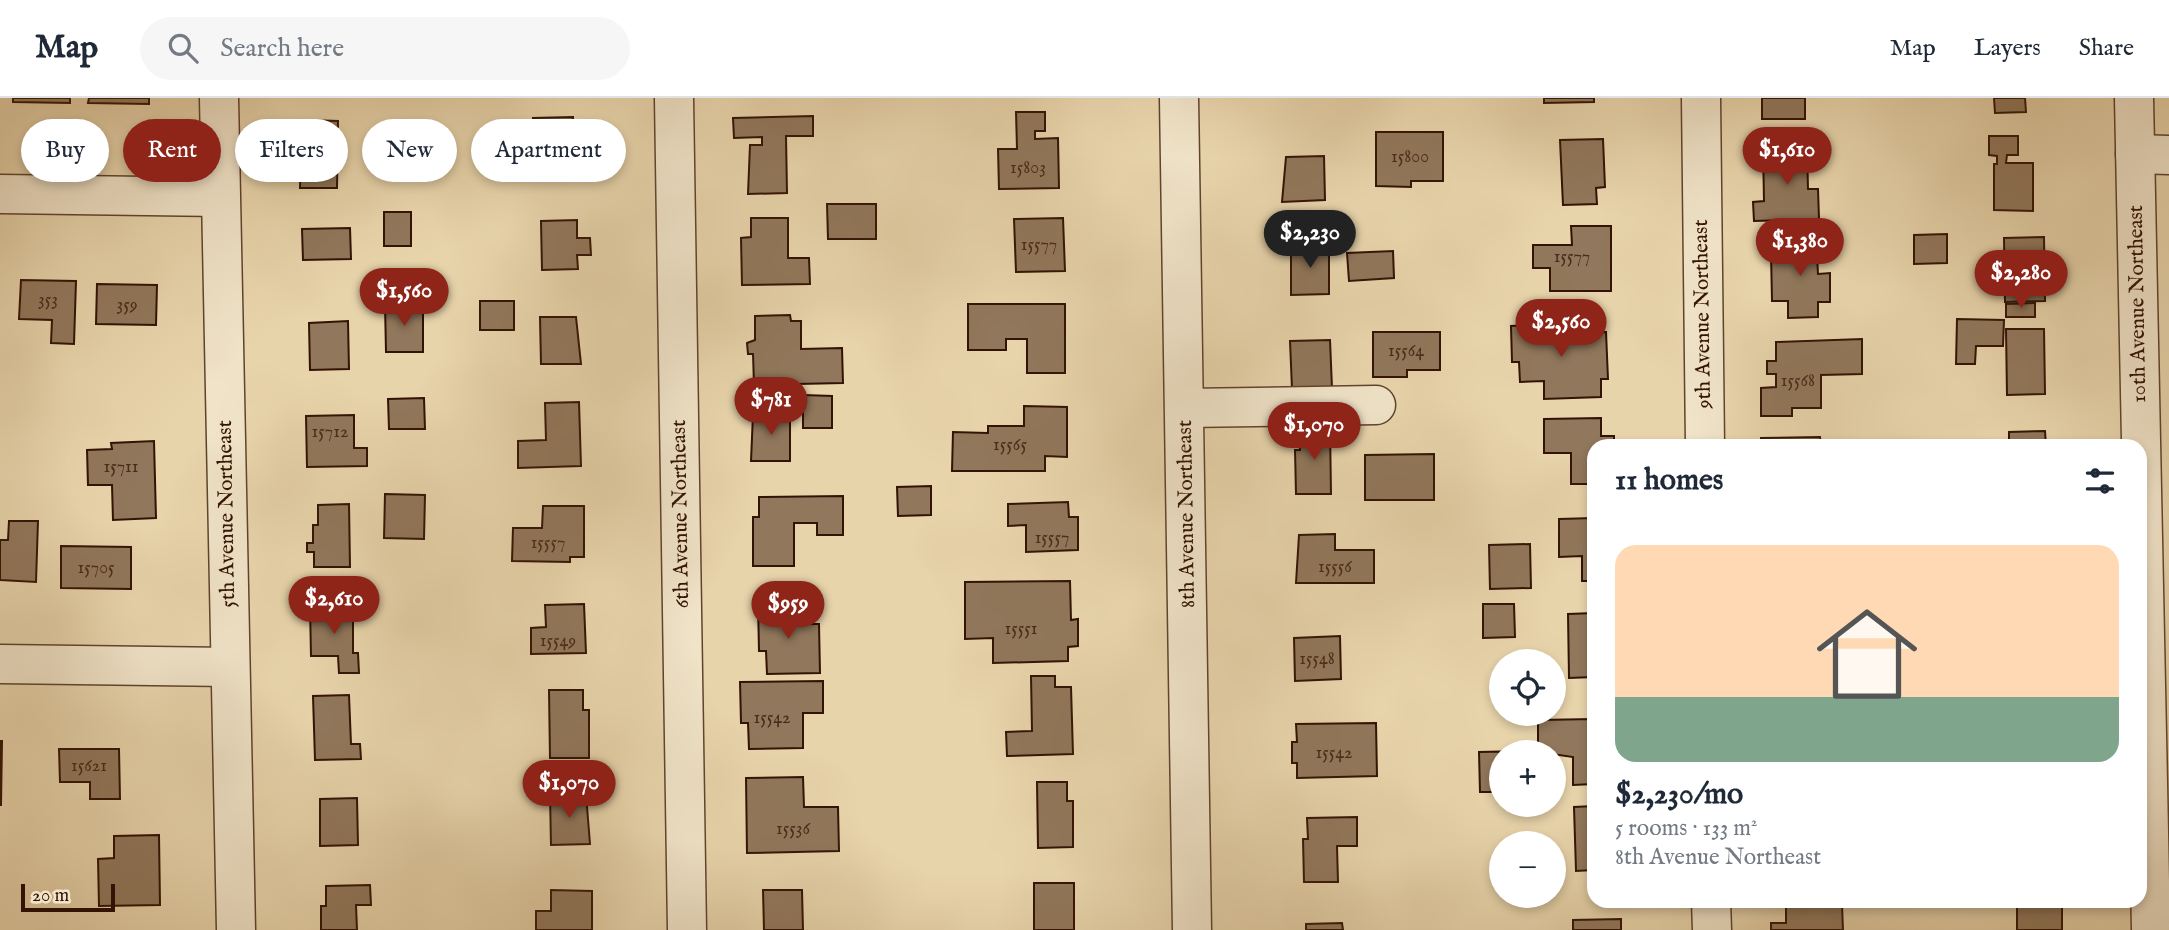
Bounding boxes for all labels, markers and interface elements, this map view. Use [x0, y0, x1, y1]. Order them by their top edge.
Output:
search box [140, 17, 630, 80]
text: Map [35, 27, 98, 69]
icon: search [164, 29, 202, 67]
text: Search here [220, 32, 344, 65]
text: Map [1890, 33, 1936, 64]
text: Layers [1974, 33, 2041, 64]
text: Share [2079, 33, 2134, 64]
chip: Buy [21, 119, 109, 182]
chip: Rent [123, 119, 221, 182]
chip: Filters [235, 119, 348, 182]
chip: New [362, 119, 457, 182]
chip: Apartment [471, 119, 626, 182]
pin: $1,610 [1730, 127, 1844, 187]
text: $1,610 [1759, 135, 1815, 164]
house number: 15800 [1391, 146, 1429, 169]
house number: 15803 [1010, 157, 1046, 180]
street label: 10th Avenue Northeast [2123, 205, 2153, 403]
pin: $2,230 [1253, 211, 1367, 270]
text: $2,230 [1280, 218, 1340, 247]
pin: $1,380 [1743, 218, 1857, 278]
street label: 9th Avenue Northeast [1688, 219, 1718, 410]
text: $1,380 [1772, 226, 1828, 255]
house number: 15577 [1021, 234, 1057, 257]
house number: 15577 [1554, 246, 1590, 269]
pin: $2,280 [1964, 250, 2078, 310]
text: $2,280 [1991, 258, 2051, 287]
pin: $1,560 [347, 268, 461, 328]
text: $1,560 [376, 276, 432, 305]
house number: 353 [38, 289, 58, 312]
house number: 359 [116, 294, 138, 317]
pin: $2,560 [1504, 300, 1618, 359]
text: $2,560 [1532, 307, 1590, 336]
house number: 15564 [1388, 340, 1424, 363]
house number: 15568 [1781, 370, 1815, 393]
pin: $781 [730, 378, 812, 437]
text: $781 [750, 385, 792, 414]
pin: $1,070 [1257, 402, 1371, 462]
text: $1,070 [1284, 410, 1344, 439]
street label: 6th Avenue Northeast [666, 419, 696, 609]
street label: 5th Avenue Northeast [212, 420, 242, 608]
street label: 8th Avenue Northeast [1172, 420, 1202, 608]
house number: 15712 [312, 421, 348, 444]
house number: 15565 [993, 434, 1027, 457]
house number: 15711 [103, 456, 139, 479]
text: 11 homes [1615, 462, 1723, 500]
icon: filters [2081, 462, 2119, 500]
house number: 15557 [1035, 527, 1069, 550]
house number: 15557 [531, 532, 565, 555]
house number: 15556 [1318, 556, 1352, 579]
house number: 15705 [77, 557, 115, 580]
pin: $2,610 [277, 576, 391, 636]
pin: $959 [747, 582, 829, 641]
text: $2,610 [305, 584, 363, 613]
text: $959 [767, 589, 809, 618]
icon: home [1804, 591, 1930, 717]
house number: 15551 [1005, 618, 1037, 641]
house number: 15549 [540, 630, 576, 653]
house number: 15548 [1299, 648, 1335, 671]
map controls [1489, 649, 1566, 908]
button: locate [1489, 649, 1566, 726]
house number: 15542 [754, 707, 790, 730]
button: + [1489, 740, 1566, 817]
house number: 15542 [1316, 742, 1352, 765]
house number: 15621 [71, 755, 107, 778]
pin: $1,070 [512, 760, 626, 820]
text: $1,070 [539, 768, 599, 797]
text: $2,230/mo [1615, 776, 1743, 814]
text: 5 rooms · 133 m² [1615, 814, 1758, 843]
house number: 15536 [776, 818, 810, 841]
button: − [1489, 831, 1566, 908]
text: 8th Avenue Northeast [1615, 843, 1821, 872]
scale bar [21, 881, 116, 913]
text: 20 m [32, 884, 69, 908]

